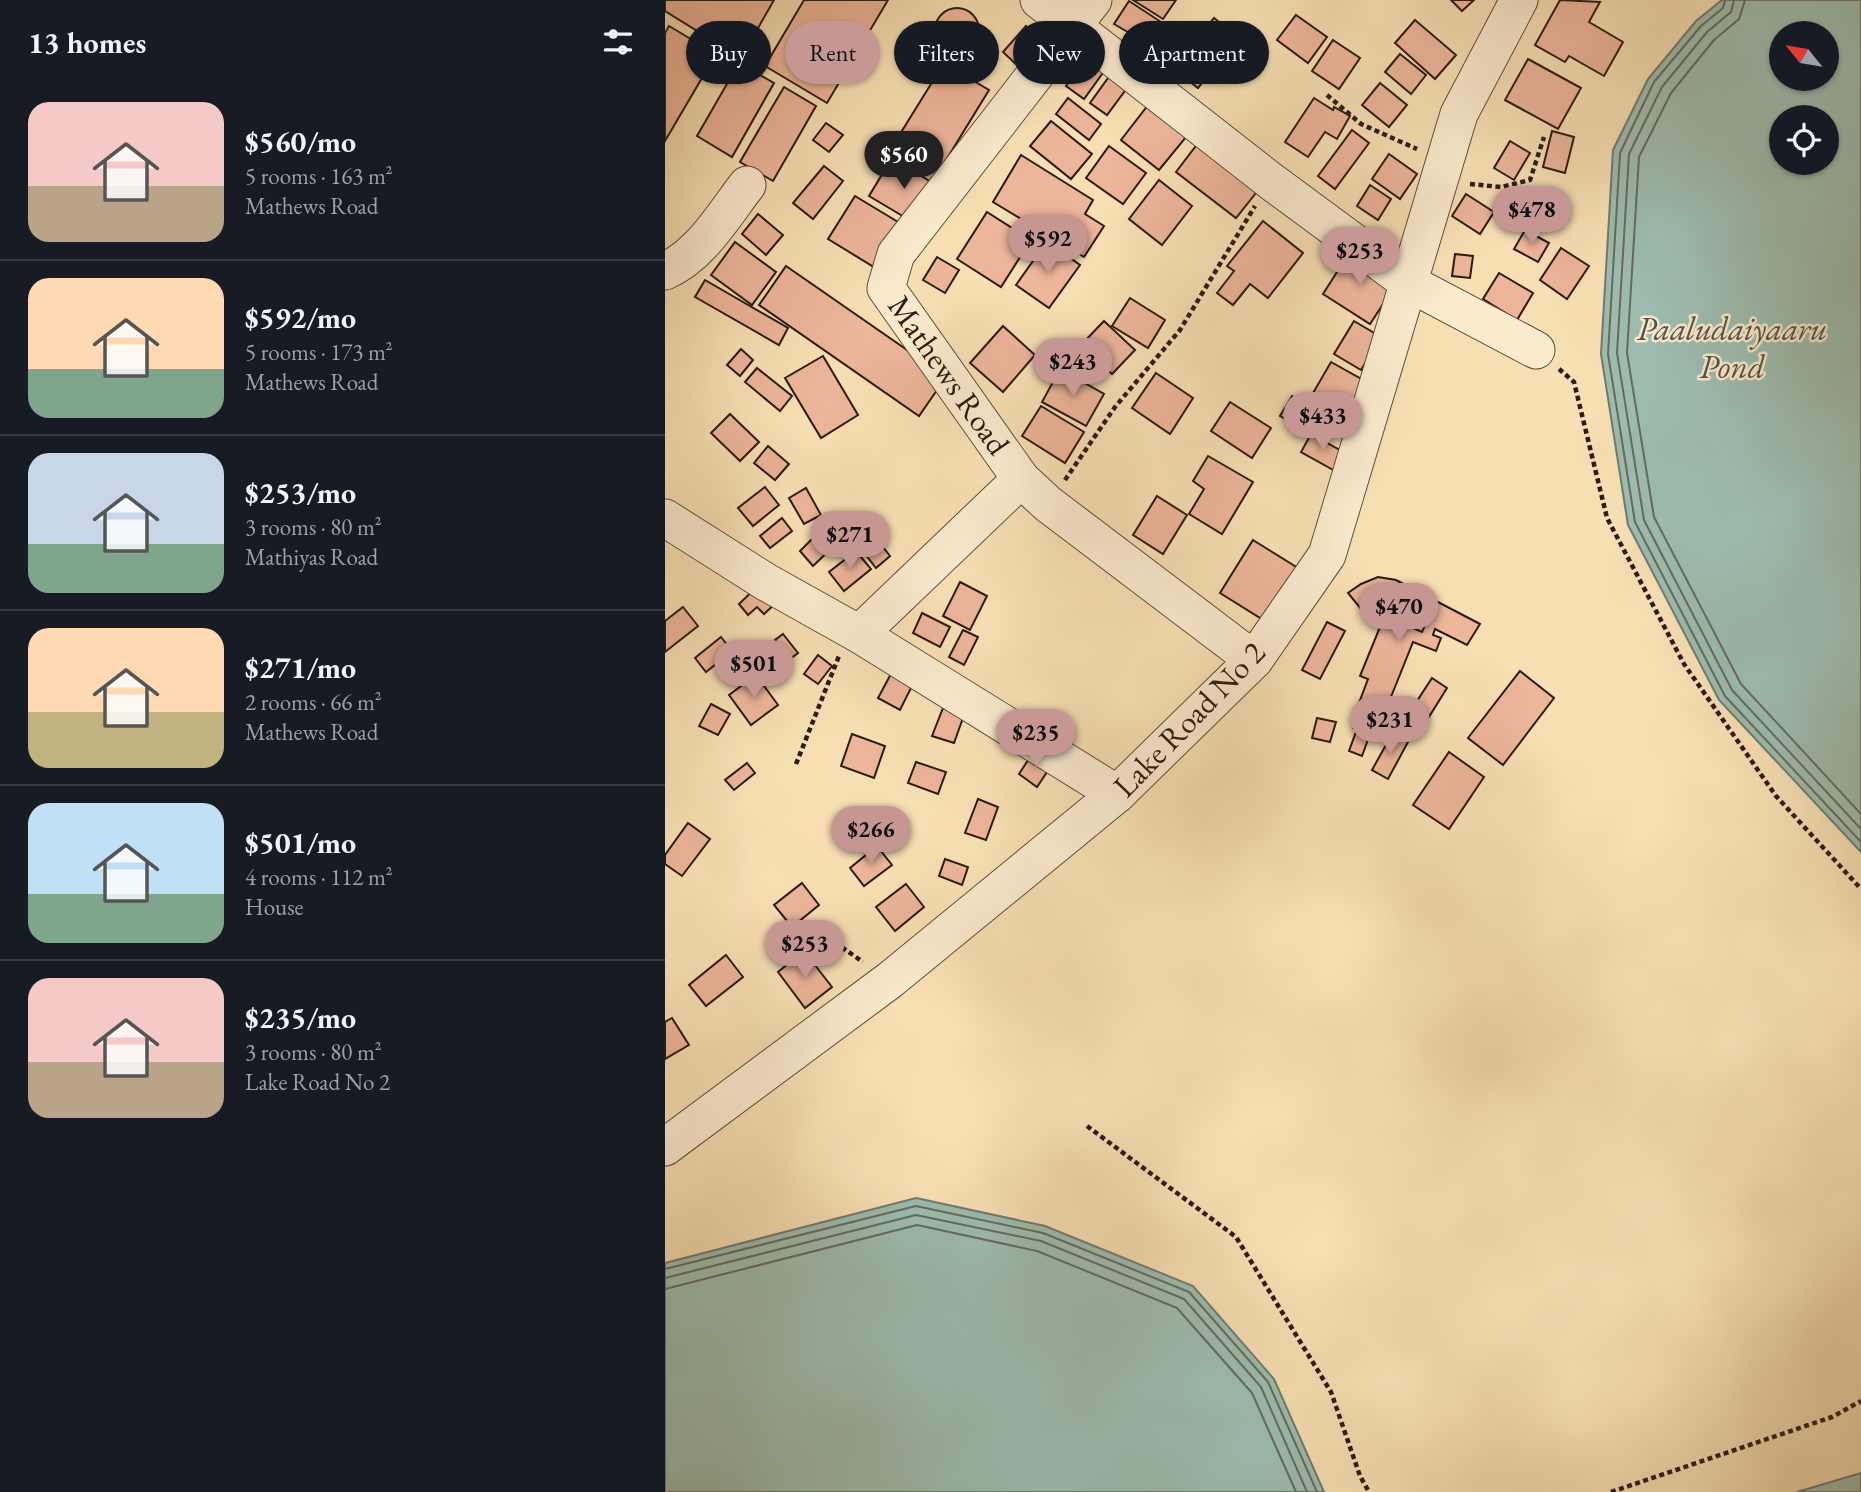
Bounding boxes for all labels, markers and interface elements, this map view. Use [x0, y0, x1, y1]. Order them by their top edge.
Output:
chip: Buy [686, 21, 771, 84]
chip: Rent [785, 21, 880, 84]
chip: Filters [894, 21, 999, 84]
chip: New [1013, 21, 1105, 84]
chip: Apartment [1119, 21, 1269, 84]
north arrow [1769, 21, 1839, 91]
map controls [1769, 21, 1839, 175]
text: 13 homes [28, 23, 146, 62]
icon: filters [599, 23, 637, 61]
button: locate [1769, 105, 1839, 175]
text: $560/mo [245, 122, 356, 161]
icon: home [84, 130, 168, 214]
pin: $560 [863, 132, 945, 191]
text: $560 [880, 139, 928, 169]
text: 5 rooms · 163 m² [245, 161, 393, 191]
pin: $478 [1491, 187, 1573, 246]
text: Mathews Road [245, 191, 378, 221]
text: $478 [1508, 194, 1556, 224]
pin: $592 [1007, 216, 1089, 275]
text: $592 [1024, 223, 1072, 253]
pin: $253 [1319, 228, 1401, 287]
text: $253 [1336, 235, 1384, 265]
street label: Mathews Road [879, 287, 1020, 464]
text: $592/mo [245, 298, 356, 337]
icon: home [84, 306, 168, 390]
water label: Paaludaiyaaru Pond [1637, 307, 1827, 388]
text: 5 rooms · 173 m² [245, 337, 393, 367]
pin: $243 [1032, 338, 1114, 398]
text: $243 [1049, 346, 1097, 376]
text: Mathews Road [245, 367, 378, 397]
pin: $433 [1282, 392, 1364, 452]
text: $433 [1299, 400, 1347, 430]
text: $253/mo [245, 473, 356, 512]
icon: home [84, 481, 168, 565]
text: 3 rooms · 80 m² [245, 512, 382, 542]
pin: $271 [809, 512, 891, 571]
text: $271 [826, 519, 874, 549]
text: Mathiyas Road [245, 542, 378, 572]
pin: $470 [1358, 584, 1440, 643]
text: $470 [1375, 591, 1423, 621]
street label: Lake Road No 2 [1104, 631, 1275, 806]
pin: $501 [713, 640, 795, 700]
text: $271/mo [245, 648, 356, 687]
text: $501 [730, 648, 778, 678]
icon: home [84, 656, 168, 740]
text: 2 rooms · 66 m² [245, 687, 382, 717]
pin: $231 [1349, 696, 1431, 756]
text: $231 [1366, 704, 1414, 734]
pin: $235 [995, 710, 1077, 769]
text: Mathews Road [245, 717, 378, 747]
text: $235 [1012, 717, 1060, 747]
pin: $266 [830, 806, 912, 866]
text: $266 [847, 814, 895, 844]
text: $501/mo [245, 823, 356, 862]
icon: home [84, 831, 168, 915]
text: 4 rooms · 112 m² [245, 862, 393, 892]
text: House [245, 892, 304, 922]
pin: $253 [764, 920, 846, 980]
text: $253 [781, 928, 829, 958]
text: $235/mo [245, 998, 356, 1037]
icon: home [84, 1006, 168, 1090]
text: 3 rooms · 80 m² [245, 1037, 382, 1067]
text: Lake Road No 2 [245, 1067, 390, 1097]

